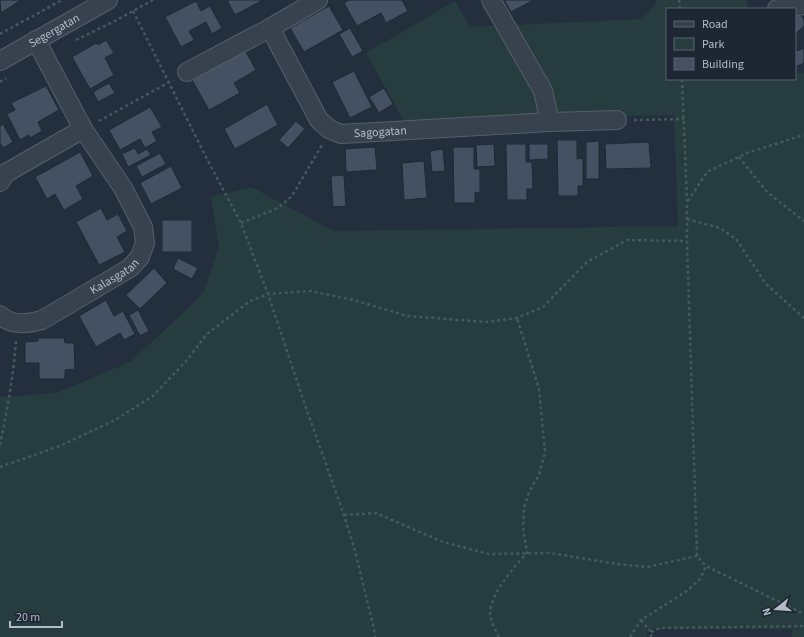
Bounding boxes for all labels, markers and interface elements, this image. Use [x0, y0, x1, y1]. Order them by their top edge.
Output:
legend [666, 8, 796, 80]
street label: Segergatan [25, 9, 83, 52]
text: Road [702, 16, 728, 33]
text: Park [702, 36, 724, 53]
text: Building [702, 56, 744, 73]
street label: Sagogatan [353, 122, 407, 142]
street label: Kalasgatan [87, 255, 143, 298]
north arrow [756, 589, 796, 629]
scale bar [10, 603, 62, 629]
text: N [759, 606, 775, 617]
text: 20 m [16, 609, 40, 626]

